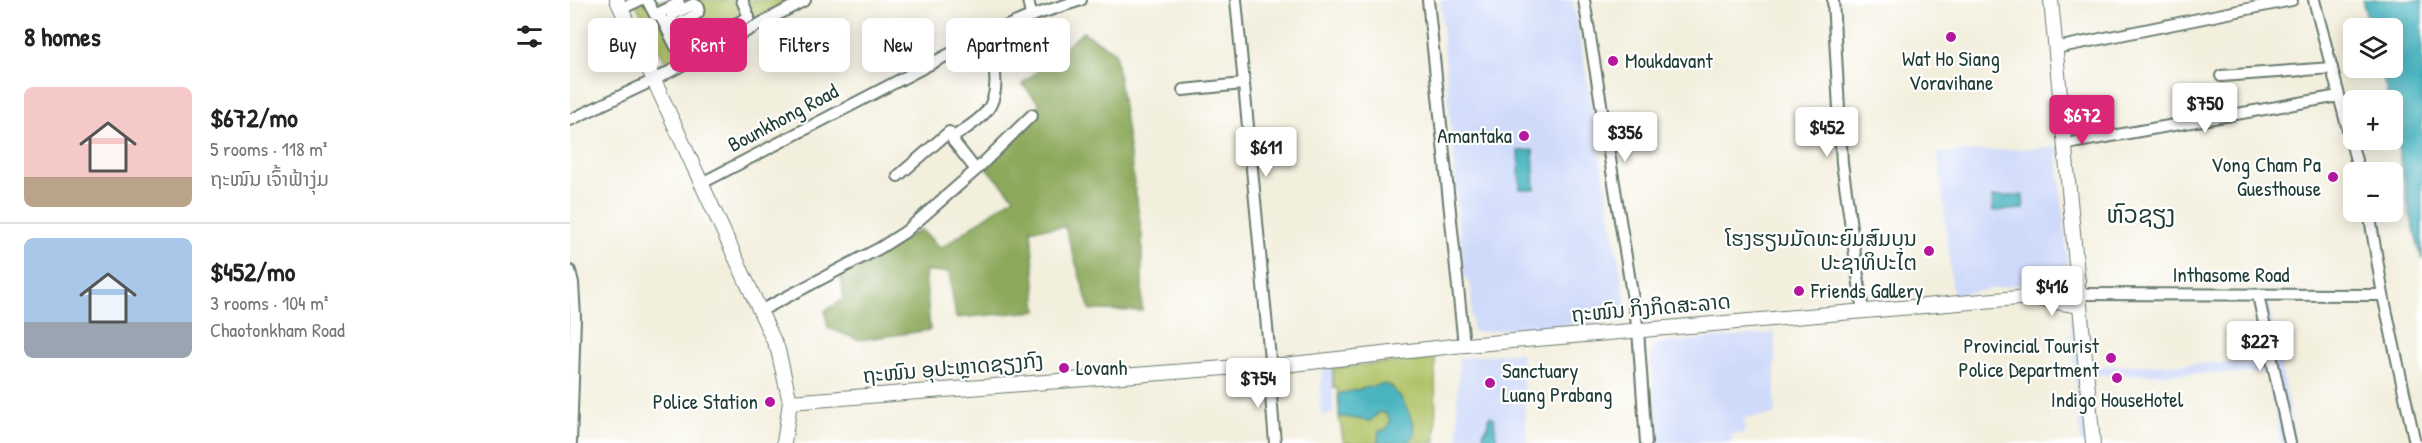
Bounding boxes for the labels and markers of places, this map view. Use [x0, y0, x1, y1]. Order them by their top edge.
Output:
marker: Wat Ho Siang Voravihane [1944, 30, 1958, 44]
place label: Wat Ho Siang Voravihane [1902, 44, 2000, 97]
place label: Moukdavant [1625, 46, 1714, 75]
marker: Moukdavant [1606, 54, 1620, 68]
pin: $750 [2169, 83, 2241, 134]
pin: $672 [2046, 95, 2118, 146]
pin: $452 [1791, 107, 1863, 158]
pin: $356 [1589, 112, 1661, 163]
place label: Amantaka [1437, 121, 1512, 150]
pin: $611 [1230, 127, 1302, 178]
marker: Amantaka [1517, 129, 1531, 143]
place label: Vong Cham Pa Guesthouse [2211, 150, 2321, 203]
marker: Vong Cham Pa Guesthouse [2326, 170, 2340, 184]
place label: ໂຮງຮຽນມັດທະຍົມສົມບຸນ ປະຊາທິປະໄຕ [1724, 224, 1917, 277]
marker: ໂຮງຮຽນມັດທະຍົມສົມບຸນ ປະຊາທິປະໄຕ [1922, 244, 1936, 258]
pin: $416 [2016, 266, 2088, 317]
place label: Friends Gallery [1810, 276, 1923, 305]
marker: Friends Gallery [1792, 284, 1806, 298]
pin: $227 [2224, 321, 2296, 372]
place label: Provincial Tourist Police Department [1959, 331, 2100, 384]
marker: Provincial Tourist Police Department [2104, 351, 2118, 365]
place label: Lovanh [1076, 353, 1127, 382]
place label: Sanctuary Luang Prabang [1502, 356, 1612, 409]
pin: $754 [1222, 358, 1294, 409]
marker: Lovanh [1057, 361, 1071, 375]
marker: Indigo HouseHotel [2110, 371, 2124, 385]
marker: Sanctuary Luang Prabang [1483, 376, 1497, 390]
place label: Indigo HouseHotel [2051, 385, 2184, 414]
place label: Police Station [653, 387, 758, 416]
marker: Police Station [763, 395, 777, 409]

